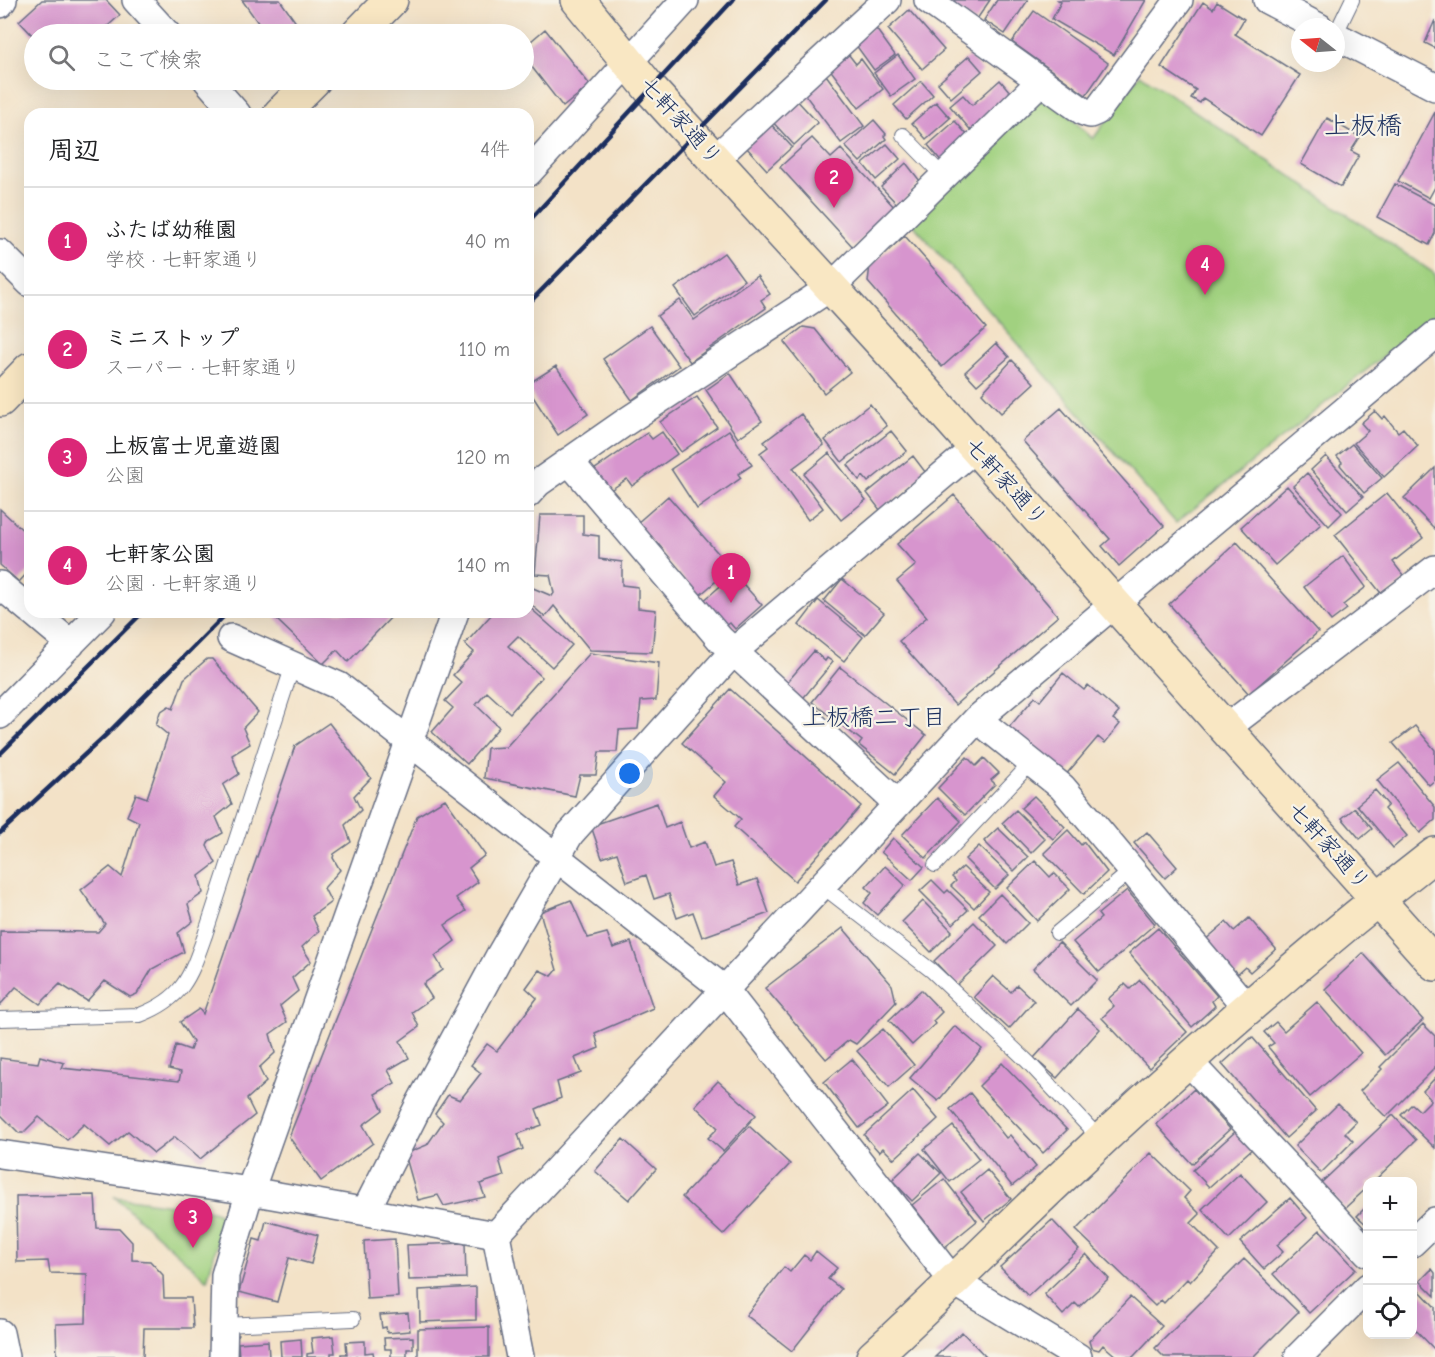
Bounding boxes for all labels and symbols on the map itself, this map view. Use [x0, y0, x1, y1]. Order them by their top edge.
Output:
north arrow [1291, 18, 1345, 72]
street label: 七軒家通り [635, 71, 727, 171]
district label: 上板橋 [1324, 111, 1402, 141]
pin: 2 [814, 158, 854, 208]
pin: 4 [1186, 246, 1224, 295]
street label: 七軒家通り [960, 432, 1052, 532]
pin: 1 [712, 554, 750, 603]
district label: 上板橋二丁目 [802, 703, 946, 731]
your location [615, 759, 644, 788]
street label: 七軒家通り [1283, 796, 1375, 896]
pin: 3 [174, 1198, 212, 1248]

